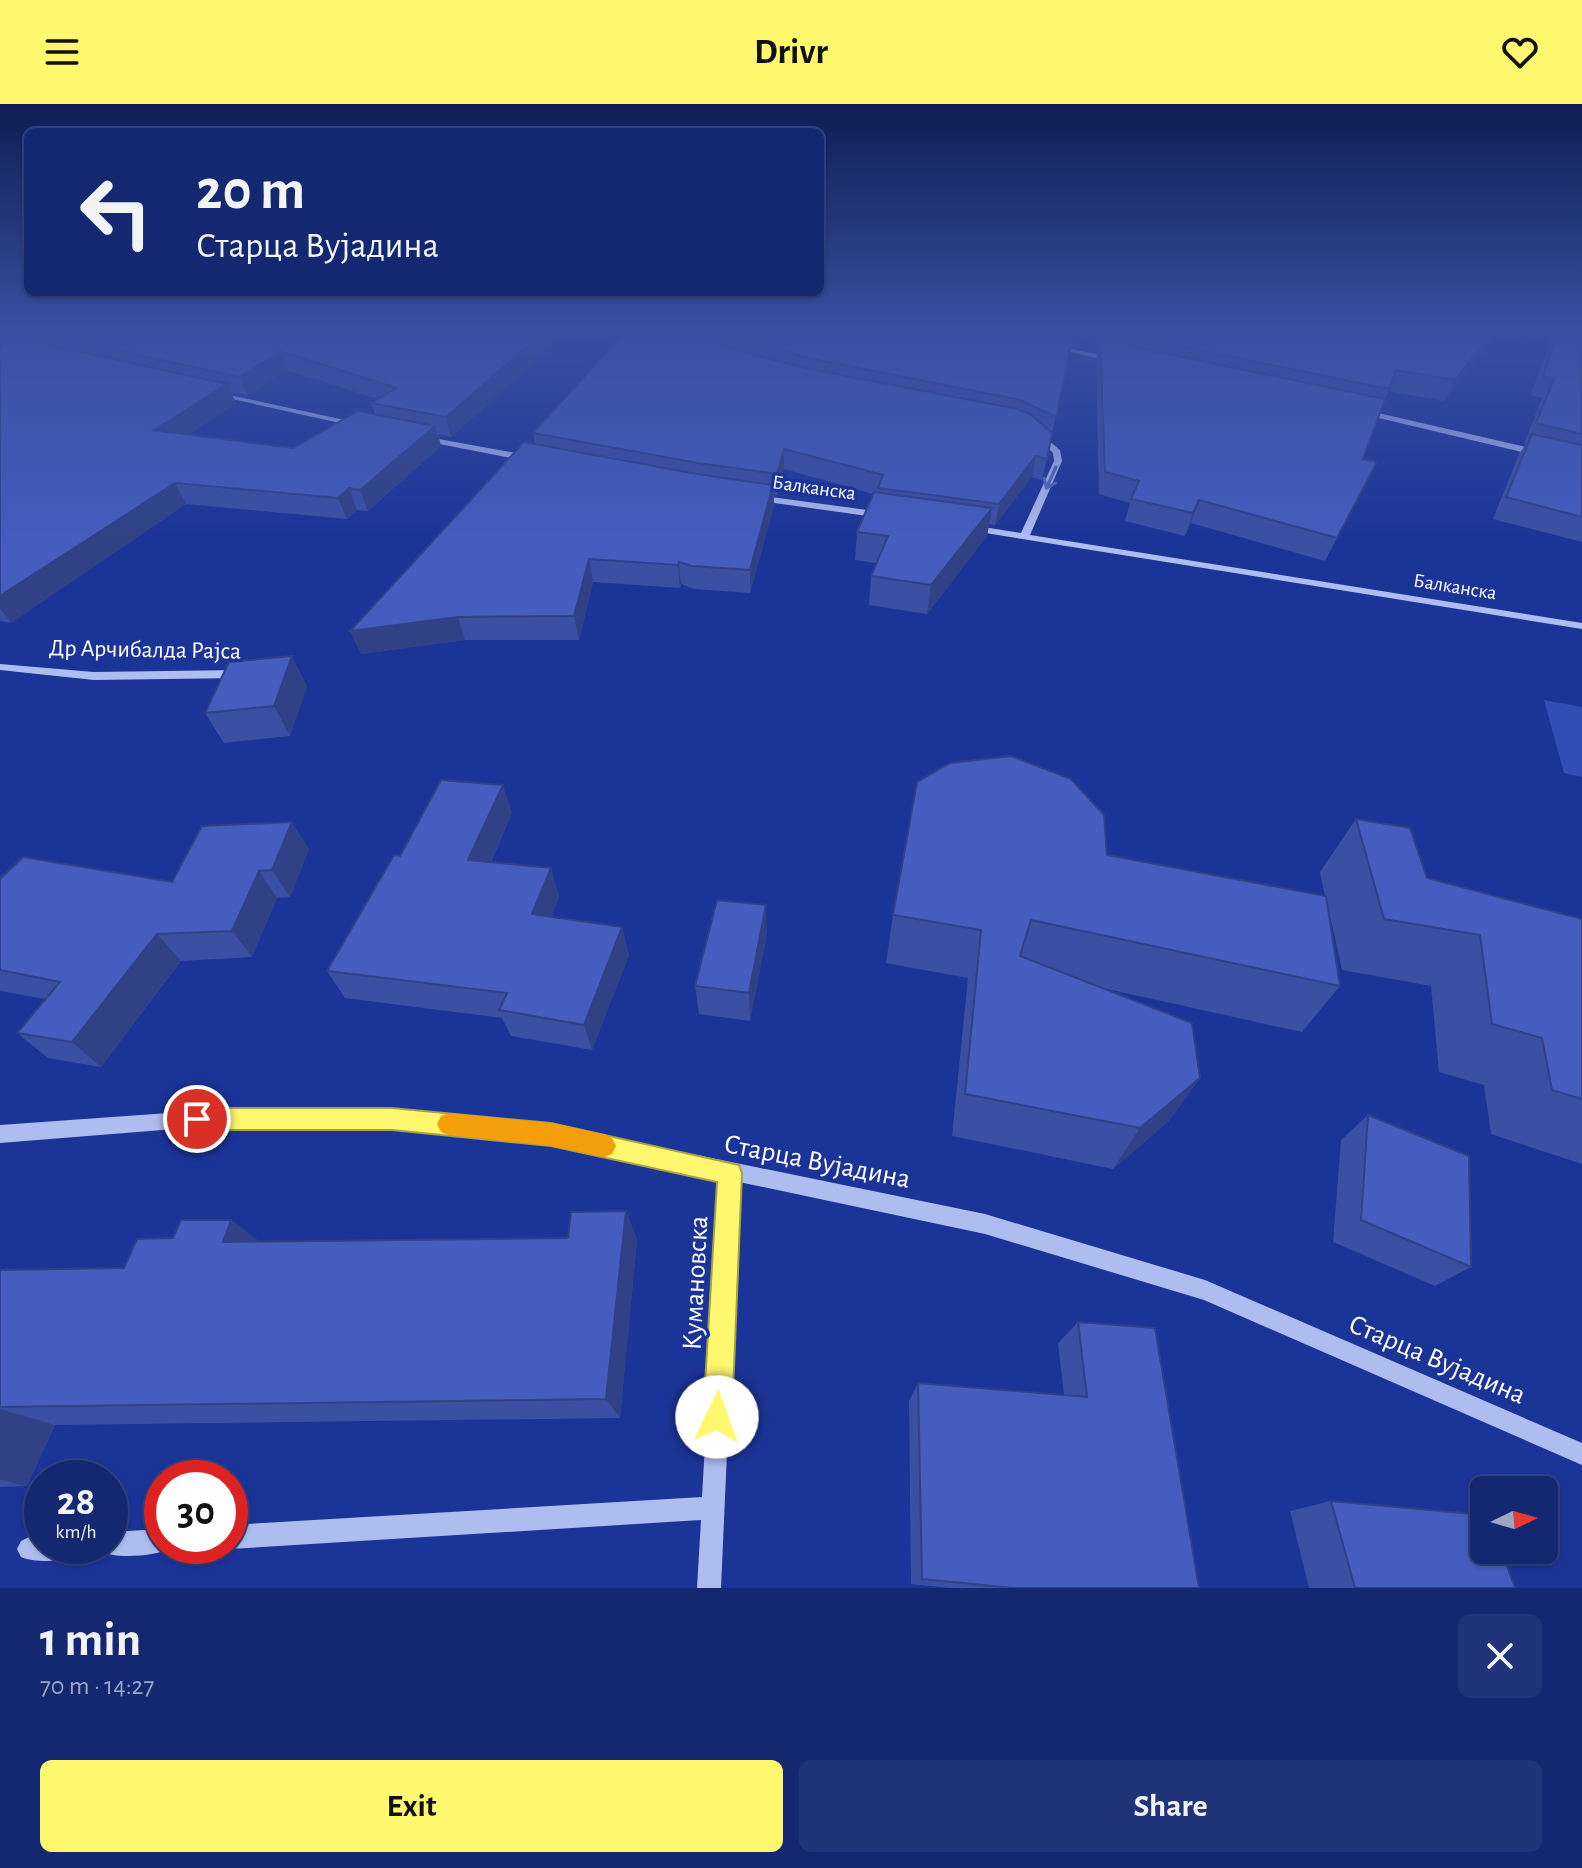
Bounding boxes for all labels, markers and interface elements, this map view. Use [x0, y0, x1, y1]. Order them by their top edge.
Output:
icon: menu [40, 30, 84, 74]
icon: heart [1498, 30, 1542, 74]
text: Drivr [754, 34, 828, 70]
icon: left [64, 160, 168, 264]
text: 20 m [196, 163, 305, 219]
text: Старца Вујадина [196, 228, 439, 264]
one-way arrow [1042, 466, 1057, 490]
street label: Балканска [771, 472, 857, 504]
street label: Балканска [1412, 571, 1498, 603]
street label: Др Арчибалда Рајса [49, 636, 241, 664]
pin [163, 1085, 231, 1153]
icon: arrive [175, 1097, 219, 1141]
street label: Старца Вујадина [722, 1130, 913, 1194]
street label: Кумановска [678, 1215, 714, 1351]
street label: Старца Вујадина [1345, 1310, 1530, 1410]
position arrow [675, 1375, 759, 1459]
speed limit sign: 30 [144, 1460, 248, 1564]
north arrow [1470, 1476, 1558, 1564]
map controls [1470, 1476, 1558, 1564]
text: 28 [57, 1482, 95, 1522]
text: km/h [55, 1522, 97, 1542]
button: close [1458, 1614, 1542, 1698]
text: 1 min [40, 1617, 141, 1665]
text: 70 m · 14:27 [40, 1673, 154, 1699]
button: Exit [40, 1760, 783, 1852]
button: Share [799, 1760, 1542, 1852]

